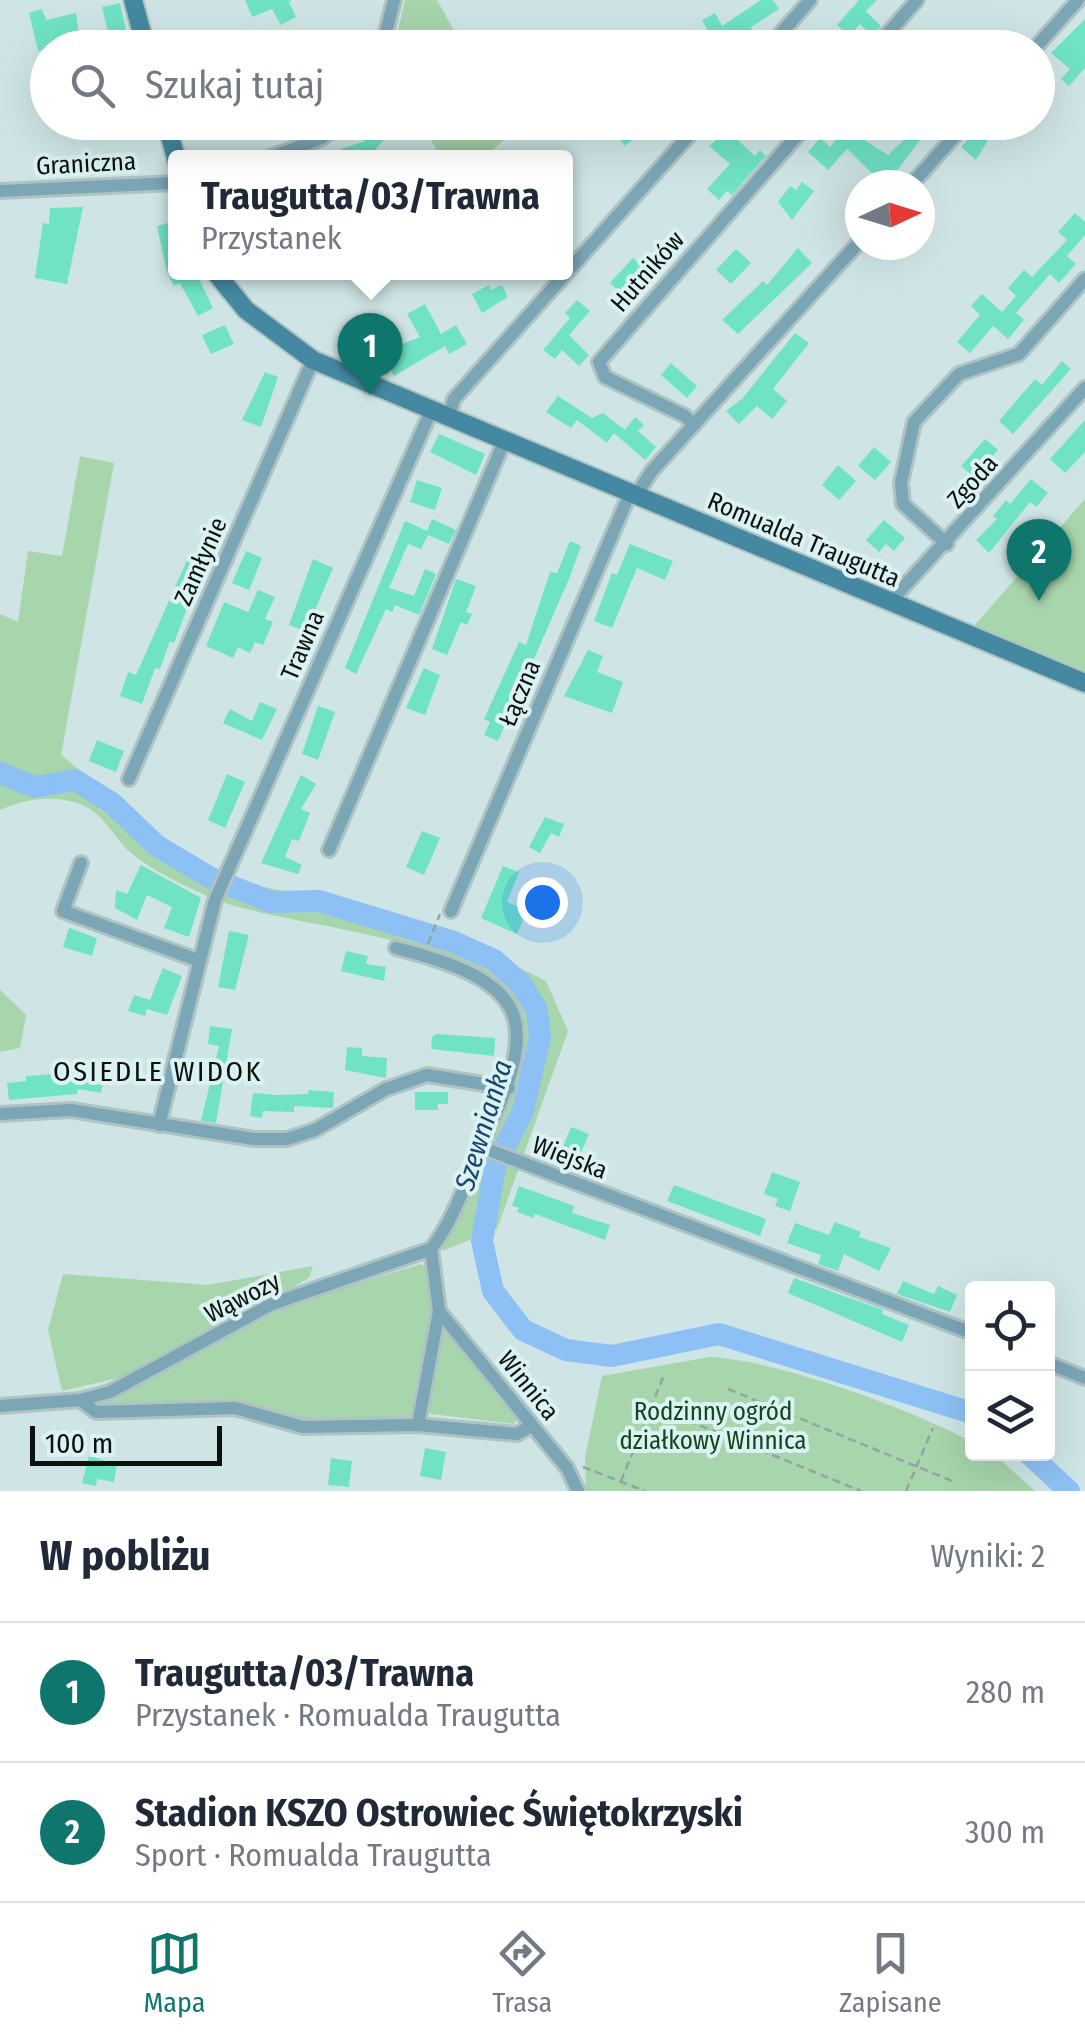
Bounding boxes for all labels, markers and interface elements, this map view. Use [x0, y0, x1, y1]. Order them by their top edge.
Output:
search box [30, 30, 1055, 140]
icon: search [65, 58, 120, 113]
text: Szukaj tutaj [145, 62, 324, 108]
street label: Graniczna [35, 146, 137, 182]
popup [168, 150, 573, 280]
north arrow [845, 170, 935, 260]
text: Traugutta/03/Trawna [201, 173, 540, 219]
text: Przystanek [201, 219, 342, 257]
street label: Hutników [605, 225, 691, 318]
pin: 1 [338, 312, 402, 395]
street label: Zgoda [941, 449, 1004, 514]
street label: Romualda Traugutta [703, 486, 904, 594]
street label: Zamłynie [168, 513, 234, 610]
pin: 2 [1006, 518, 1072, 601]
street label: Trawna [275, 606, 331, 685]
street label: Łączna [493, 655, 547, 731]
your location [517, 877, 568, 928]
district label: OSIEDLE WIDOK [53, 1055, 263, 1088]
water label: Szewnianka [448, 1056, 519, 1195]
street label: Wiejska [528, 1130, 611, 1186]
street label: Wąwozy [200, 1266, 285, 1330]
map controls [965, 1281, 1055, 1461]
button: locate [965, 1281, 1055, 1371]
street label: Winnica [491, 1345, 565, 1426]
button: layers [965, 1371, 1055, 1461]
park label: Rodzinny ogród działkowy Winnica [619, 1397, 807, 1456]
scale bar [30, 1421, 222, 1466]
text: 100 m [45, 1427, 113, 1460]
text: W pobliżu [40, 1531, 211, 1581]
text: Wyniki: 2 [930, 1537, 1045, 1575]
text: Traugutta/03/Trawna [135, 1650, 474, 1696]
text: 1 [66, 1673, 79, 1711]
text: 280 m [966, 1673, 1045, 1711]
text: Przystanek · Romualda Traugutta [135, 1696, 561, 1734]
text: Stadion KSZO Ostrowiec Świętokrzyski [135, 1790, 743, 1836]
text: 2 [65, 1813, 80, 1851]
text: 300 m [965, 1813, 1045, 1851]
text: Sport · Romualda Traugutta [135, 1836, 492, 1874]
tab: Mapa [143, 1926, 205, 2019]
tab: Trasa [492, 1926, 552, 2019]
tab: Zapisane [839, 1926, 942, 2019]

